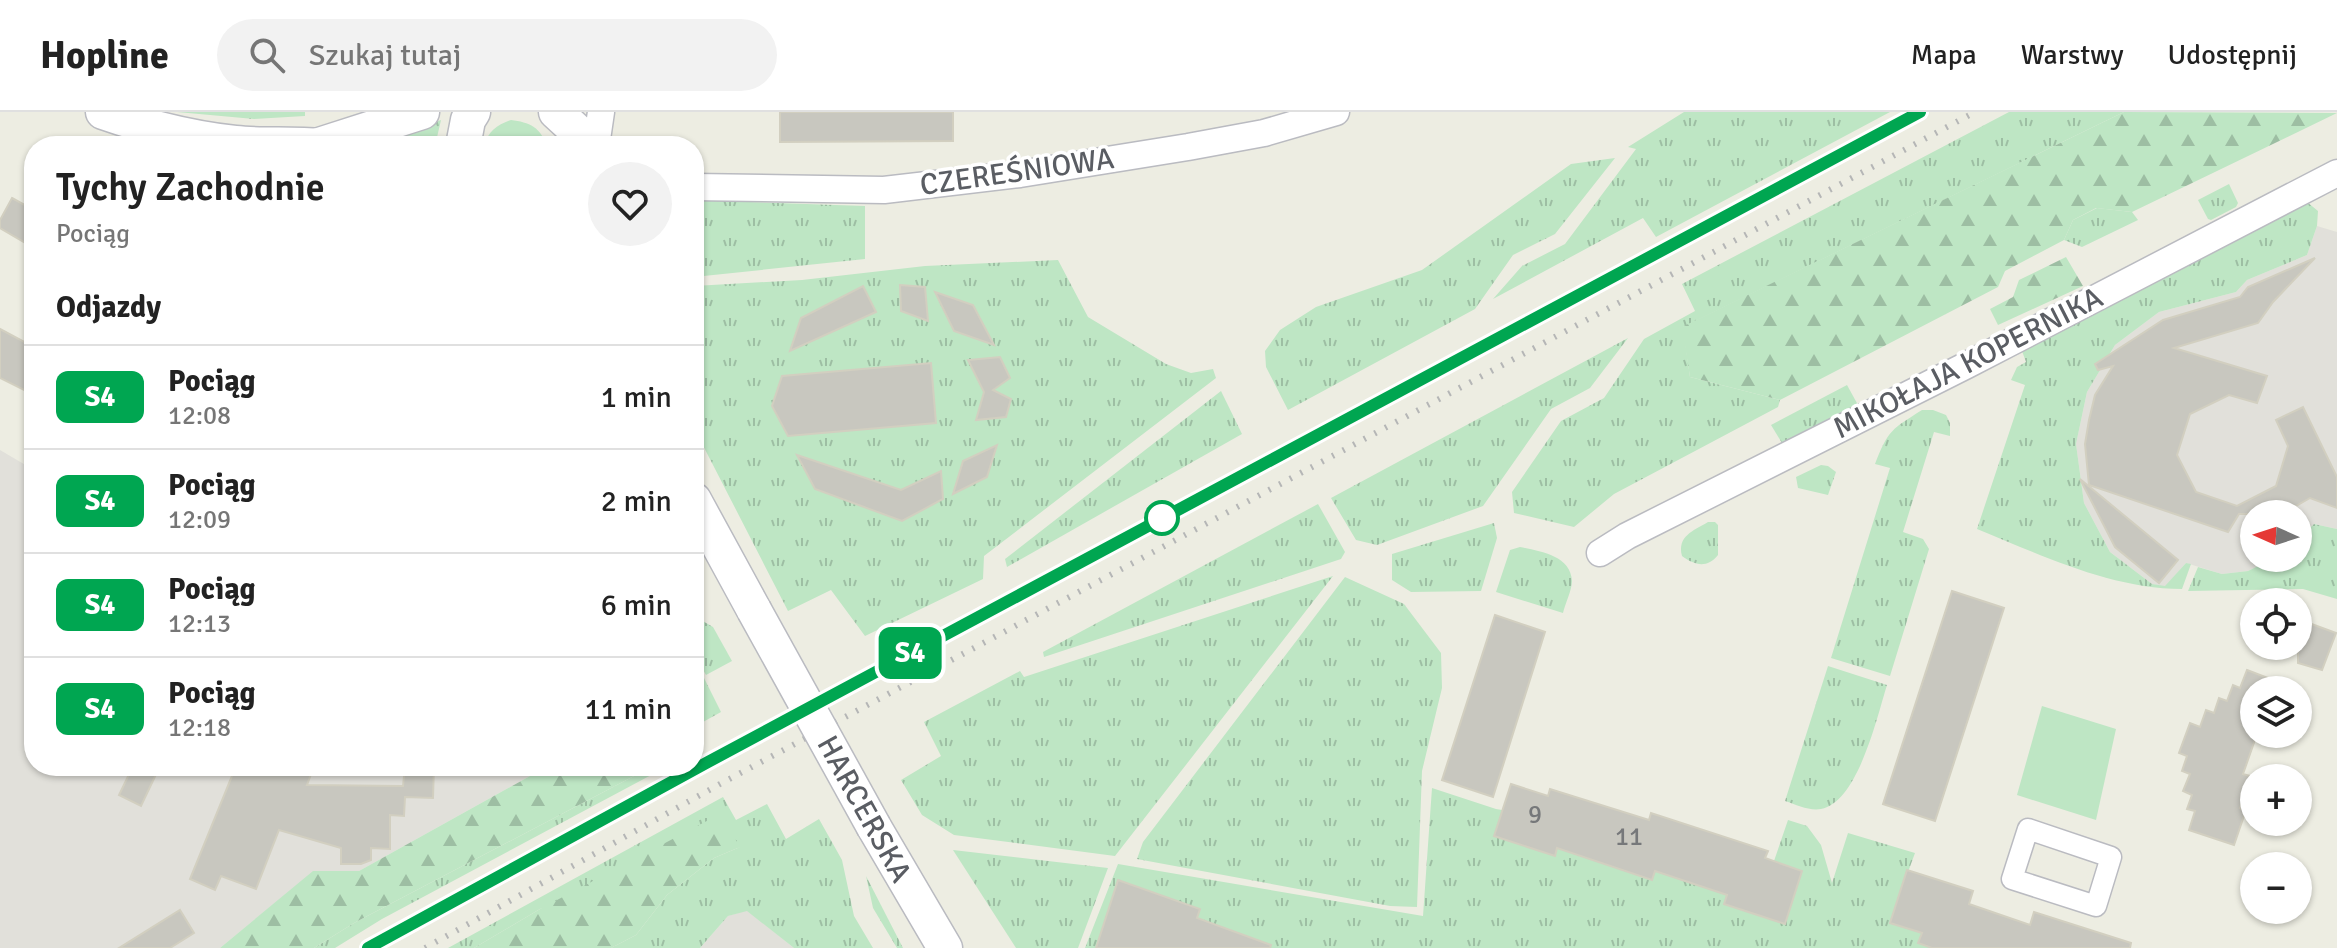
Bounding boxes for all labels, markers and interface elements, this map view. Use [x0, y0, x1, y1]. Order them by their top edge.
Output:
search box [217, 19, 777, 91]
text: Hopline [40, 32, 169, 79]
icon: search [245, 33, 289, 77]
text: Szukaj tutaj [309, 37, 461, 74]
text: Mapa [1911, 38, 1977, 72]
text: Warstwy [2021, 38, 2124, 72]
text: Udostępnij [2168, 38, 2297, 72]
street label: CZEREŚNIOWA [918, 140, 1116, 204]
button: heart [588, 162, 672, 246]
text: Tychy Zachodnie [56, 164, 325, 211]
text: Pociąg [56, 218, 130, 250]
street label: MIKOŁAJA KOPERNIKA [1827, 279, 2109, 447]
text: Odjazdy [56, 289, 161, 326]
text: Pociąg [168, 363, 256, 400]
text: 1 min [601, 379, 672, 416]
text: S4 [85, 380, 115, 414]
text: 12:08 [168, 400, 231, 432]
text: Pociąg [168, 467, 256, 504]
text: 2 min [601, 483, 672, 520]
text: S4 [85, 484, 115, 518]
north arrow [2240, 500, 2312, 572]
map controls [2240, 500, 2312, 924]
unlabelled marker [1145, 501, 1179, 535]
text: 12:09 [168, 504, 231, 536]
text: Pociąg [168, 571, 256, 608]
text: 6 min [601, 587, 672, 624]
text: S4 [85, 588, 115, 622]
button: locate [2240, 588, 2312, 660]
text: 12:13 [168, 608, 231, 640]
line badge: S4 [874, 627, 946, 679]
text: S4 [895, 636, 925, 670]
text: Pociąg [168, 675, 256, 712]
button: layers [2240, 676, 2312, 748]
text: 11 min [585, 691, 672, 728]
text: S4 [85, 692, 115, 726]
text: 12:18 [168, 712, 231, 744]
street label: HARCERSKA [809, 729, 919, 889]
button: + [2240, 764, 2312, 836]
house number: 9 [1528, 799, 1542, 831]
house number: 11 [1615, 821, 1643, 853]
button: − [2240, 852, 2312, 924]

